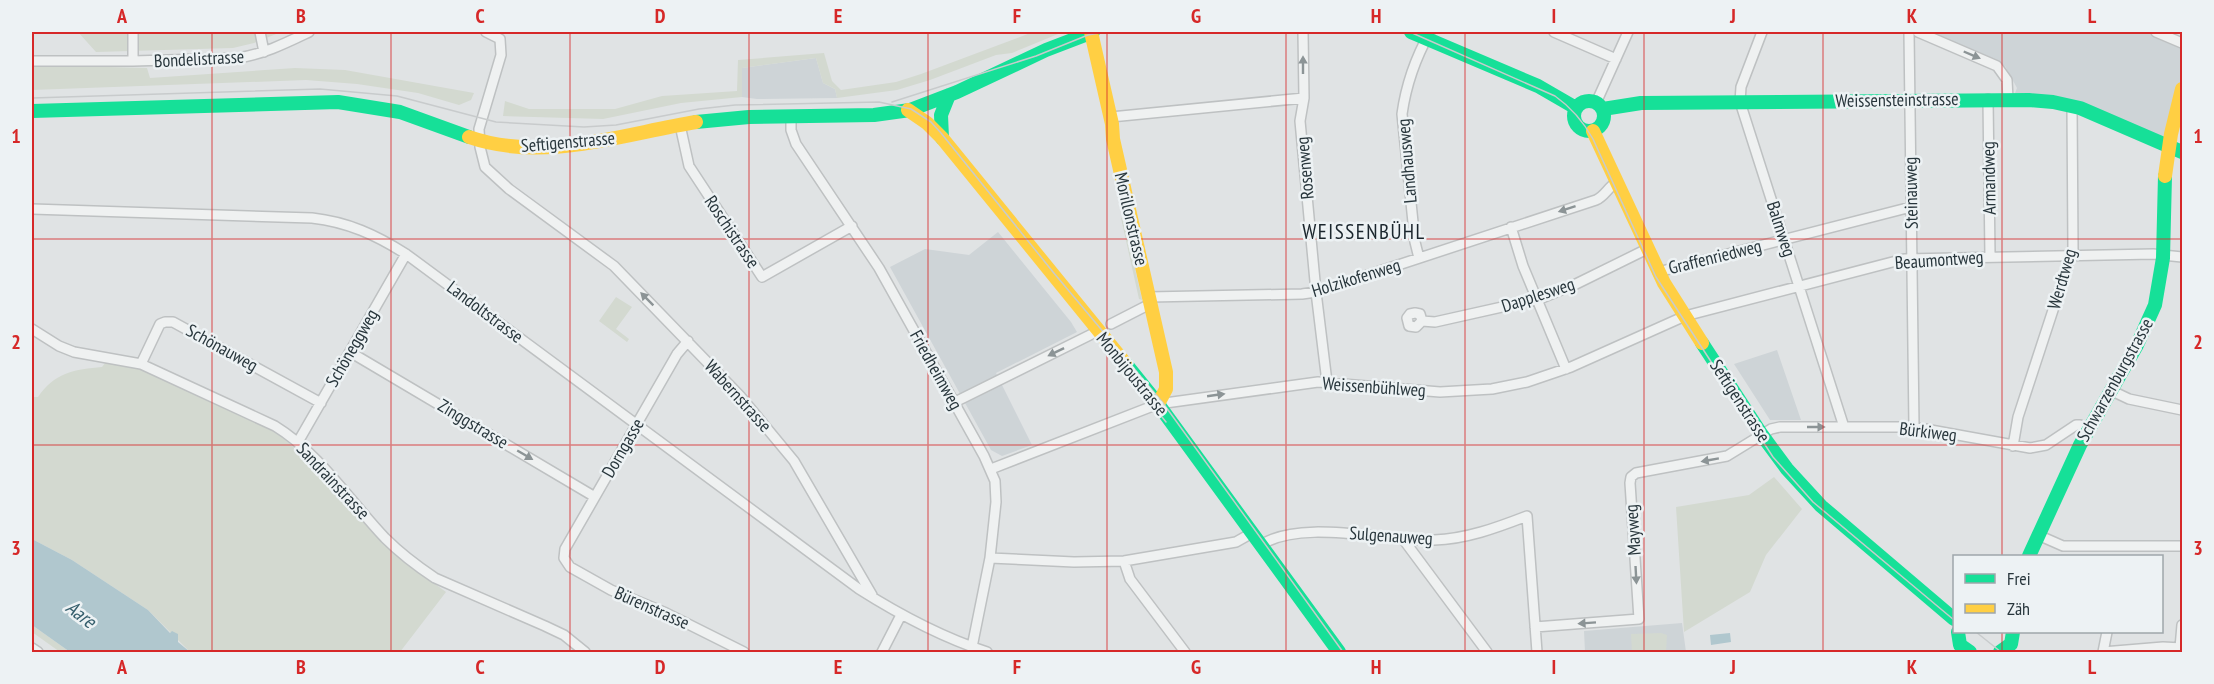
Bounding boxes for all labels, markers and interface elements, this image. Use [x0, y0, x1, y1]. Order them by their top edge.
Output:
text: A [116, 3, 128, 29]
text: B [296, 3, 306, 29]
text: C [475, 3, 485, 29]
text: D [655, 3, 666, 29]
text: E [834, 3, 842, 29]
text: F [1013, 3, 1021, 29]
text: G [1191, 3, 1201, 29]
text: H [1371, 3, 1381, 29]
text: I [1552, 3, 1556, 29]
text: J [1729, 3, 1736, 29]
text: K [1907, 3, 1918, 29]
text: L [2088, 3, 2097, 29]
street label: Bondelistrasse [153, 45, 245, 72]
one-way arrow [1963, 50, 1981, 60]
one-way arrow [1298, 55, 1308, 74]
street label: Weissensteinstrasse [1835, 87, 1959, 112]
street label: Landhausweg [1391, 118, 1422, 204]
text: 1 [11, 123, 21, 149]
text: 1 [2193, 123, 2203, 149]
street label: Seftigenstrasse [520, 126, 616, 157]
street label: Rosenweg [1290, 136, 1319, 200]
street label: Armandweg [1976, 141, 2001, 215]
street label: Steinauweg [1898, 157, 1923, 229]
street label: Morillonstrasse [1110, 170, 1153, 268]
street label: Roschistrasse [700, 191, 765, 272]
street label: Balmweg [1762, 198, 1801, 260]
one-way arrow [1558, 205, 1576, 214]
district label: WEISSENBÜHL [1302, 218, 1426, 245]
street label: Graffenriedweg [1666, 234, 1764, 279]
street label: Beaumontweg [1894, 245, 1984, 274]
street label: Werdtweg [2042, 246, 2081, 312]
street label: Holzikofenweg [1309, 253, 1403, 302]
street label: Dapplesweg [1498, 272, 1577, 317]
street label: Landoltstrasse [443, 275, 528, 348]
one-way arrow [641, 292, 655, 306]
street label: Schöneggweg [320, 305, 383, 391]
street label: Schwarzenburgstrasse [2071, 314, 2158, 445]
street label: Schönauweg [182, 319, 262, 377]
street label: Friedheimweg [905, 326, 968, 414]
street label: Monbijoustrasse [1092, 327, 1173, 420]
text: 2 [11, 329, 21, 355]
text: 2 [2193, 329, 2203, 355]
one-way arrow [1047, 346, 1065, 356]
street label: Wabernstrasse [700, 355, 777, 437]
street label: Seftigenstrasse [1705, 355, 1776, 447]
street label: Weissenbühlweg [1322, 371, 1426, 402]
one-way arrow [1207, 391, 1226, 400]
street label: Zinggstrasse [434, 394, 513, 454]
street label: Dorngasse [596, 414, 649, 481]
street label: Bürkiweg [1898, 417, 1958, 446]
one-way arrow [1806, 422, 1825, 432]
street label: Sandrainstrasse [292, 437, 375, 524]
one-way arrow [517, 450, 534, 460]
one-way arrow [1700, 456, 1719, 465]
street label: Mayweg [1619, 504, 1646, 556]
street label: Sulgenauweg [1349, 521, 1433, 550]
text: 3 [11, 535, 21, 561]
text: 3 [2193, 535, 2203, 561]
legend [1953, 555, 2163, 633]
one-way arrow [1632, 566, 1641, 585]
text: Frei [2007, 567, 2031, 590]
street label: Bürenstrasse [611, 581, 693, 634]
water label: Aare [61, 594, 103, 635]
text: Zäh [2007, 597, 2030, 620]
one-way arrow [1578, 618, 1597, 628]
text: A [116, 654, 128, 680]
text: B [296, 654, 306, 680]
text: C [475, 654, 485, 680]
text: D [655, 654, 666, 680]
text: E [834, 654, 842, 680]
text: F [1013, 654, 1021, 680]
text: G [1191, 654, 1201, 680]
text: H [1371, 654, 1381, 680]
text: I [1552, 654, 1556, 680]
text: J [1729, 654, 1736, 680]
text: K [1907, 654, 1918, 680]
text: L [2088, 654, 2097, 680]

